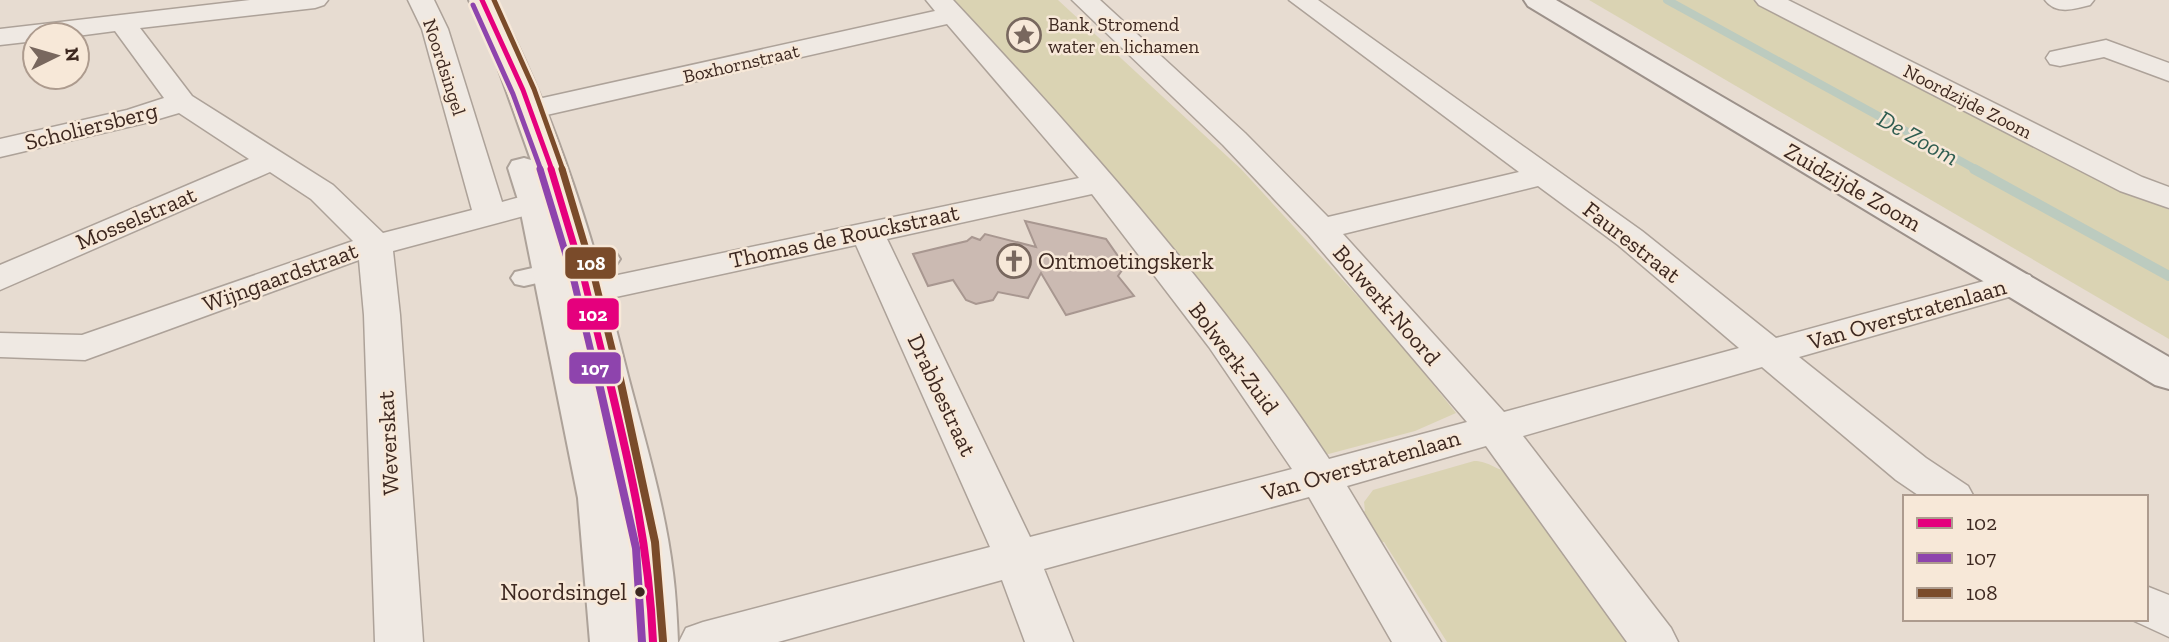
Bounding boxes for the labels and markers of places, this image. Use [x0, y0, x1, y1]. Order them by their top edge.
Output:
place label: Bank, Stromend water en lichamen [1048, 13, 1199, 58]
place icon: Bank, Stromend water en lichamen [1005, 16, 1043, 54]
church icon: Ontmoetingskerk [995, 242, 1033, 280]
place label: Ontmoetingskerk [1038, 247, 1214, 275]
place label: Noordsingel [500, 577, 627, 606]
marker: Noordsingel [633, 585, 647, 599]

